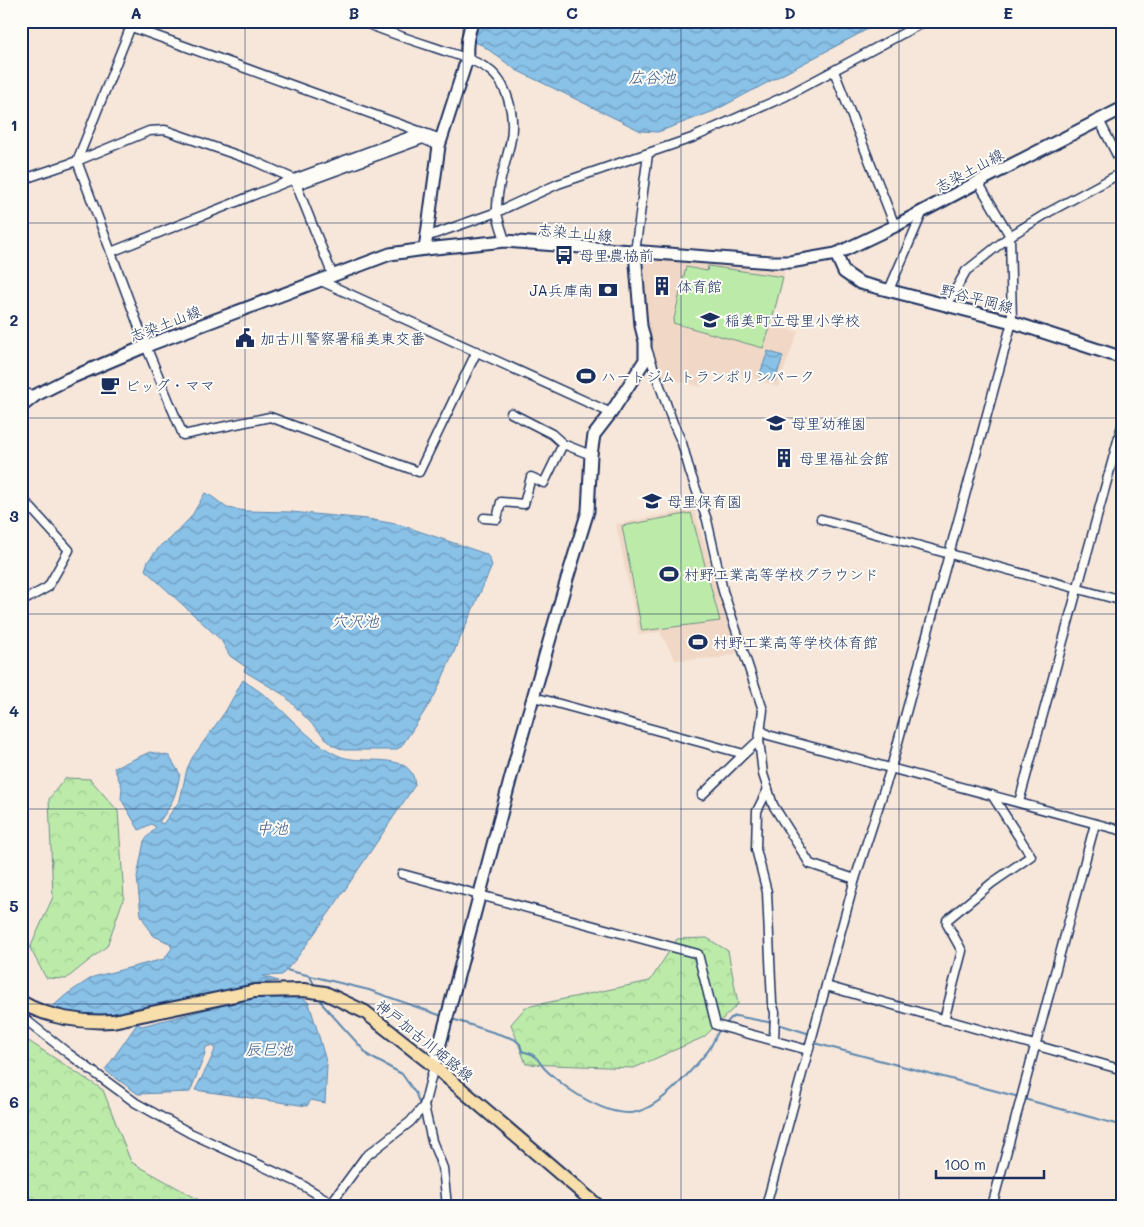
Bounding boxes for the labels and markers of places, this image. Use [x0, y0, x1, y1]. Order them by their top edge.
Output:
bus stop icon: 母里農協前 [553, 244, 575, 266]
place label: 母里農協前 [579, 245, 654, 265]
building icon: 体育館 [651, 275, 673, 297]
place label: 体育館 [677, 276, 722, 296]
bank icon: JA兵庫南 [597, 279, 619, 301]
place label: JA兵庫南 [529, 280, 593, 300]
school or university icon: 稲美町立母里小学校 [699, 309, 721, 331]
place label: 稲美町立母里小学校 [725, 310, 860, 330]
public building icon: 加古川警察署稲美東交番 [234, 327, 256, 349]
place label: 加古川警察署稲美東交番 [260, 328, 425, 348]
sports icon: ハートジム トランポリンパーク [575, 365, 597, 387]
place label: ハートジム トランポリンパーク [601, 366, 815, 386]
cafe icon: ビッグ・ママ [99, 374, 121, 396]
place label: ビッグ・ママ [125, 375, 215, 395]
school or university icon: 母里幼稚園 [765, 412, 787, 434]
place label: 母里幼稚園 [791, 413, 866, 433]
building icon: 母里福祉会館 [773, 447, 795, 469]
place label: 母里福祉会館 [799, 448, 889, 468]
school or university icon: 母里保育園 [641, 490, 663, 512]
place label: 母里保育園 [667, 491, 742, 511]
sports icon: 村野工業高等学校グラウンド [658, 563, 680, 585]
place label: 村野工業高等学校グラウンド [684, 564, 879, 584]
sports icon: 村野工業高等学校体育館 [687, 631, 709, 653]
place label: 村野工業高等学校体育館 [713, 632, 878, 652]

